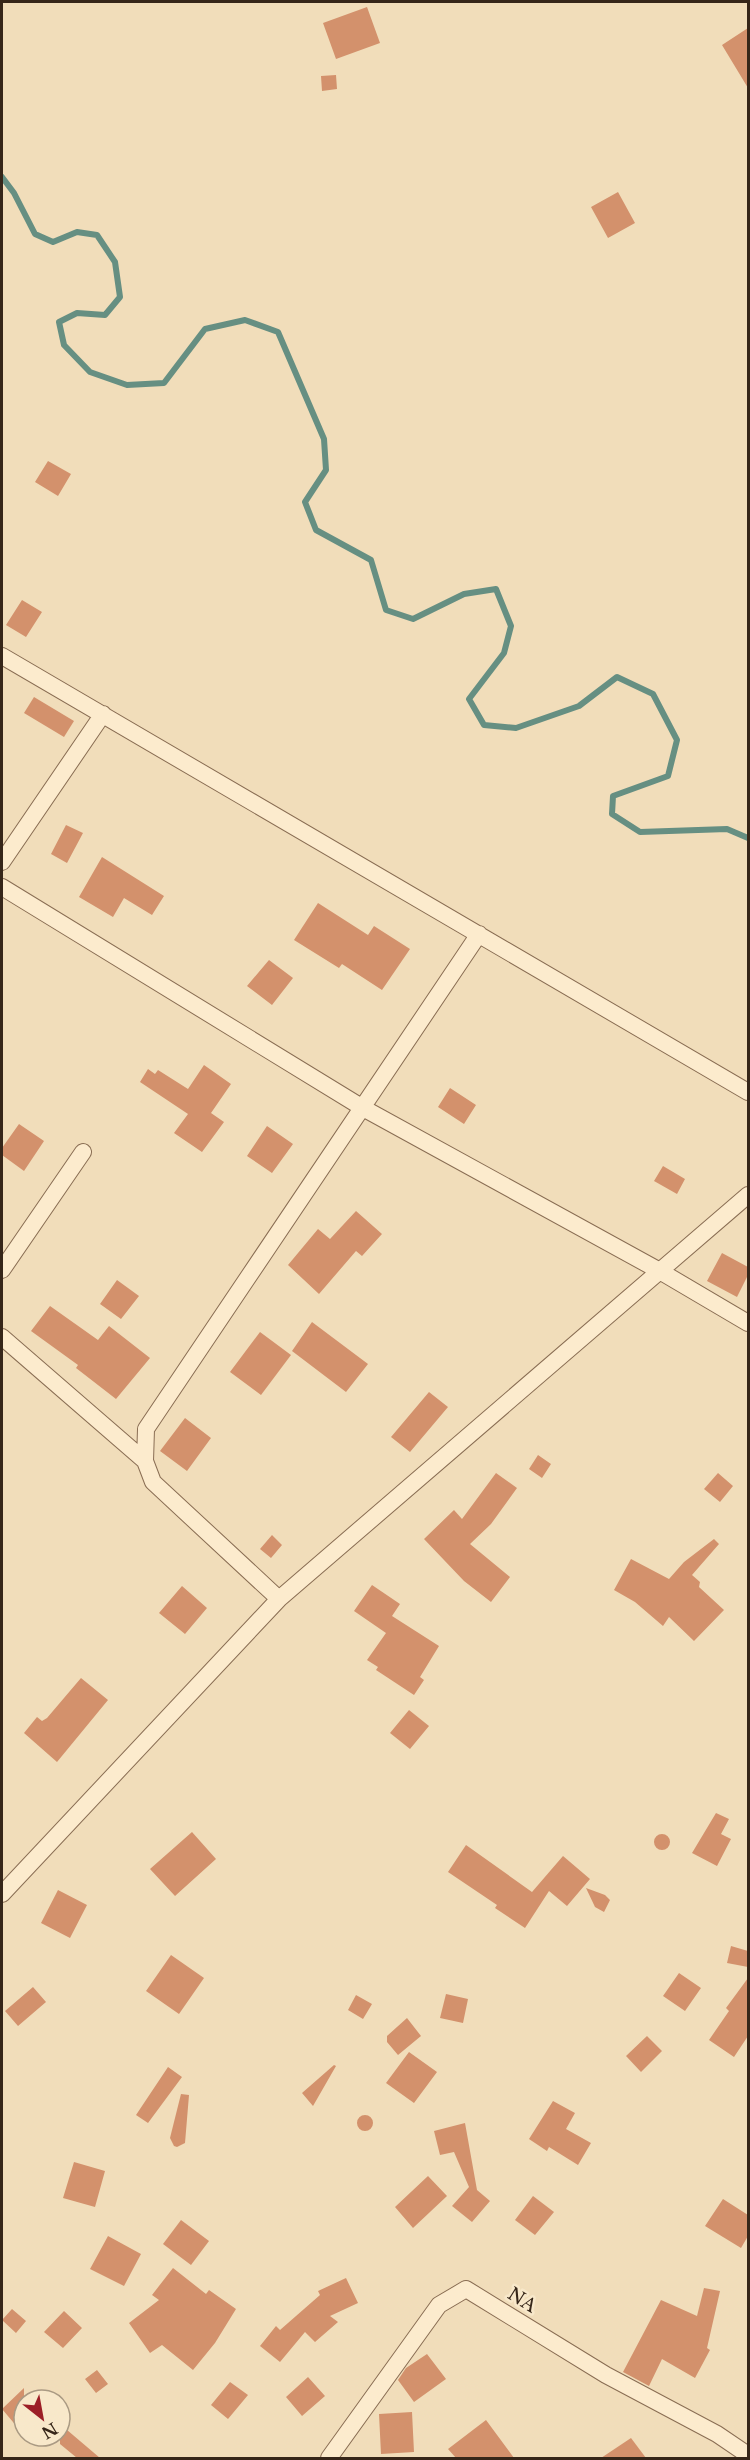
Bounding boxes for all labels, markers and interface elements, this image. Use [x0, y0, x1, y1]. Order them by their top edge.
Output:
street label: NA [503, 2283, 541, 2318]
north arrow [12, 2388, 72, 2448]
text: N [38, 2418, 61, 2443]

